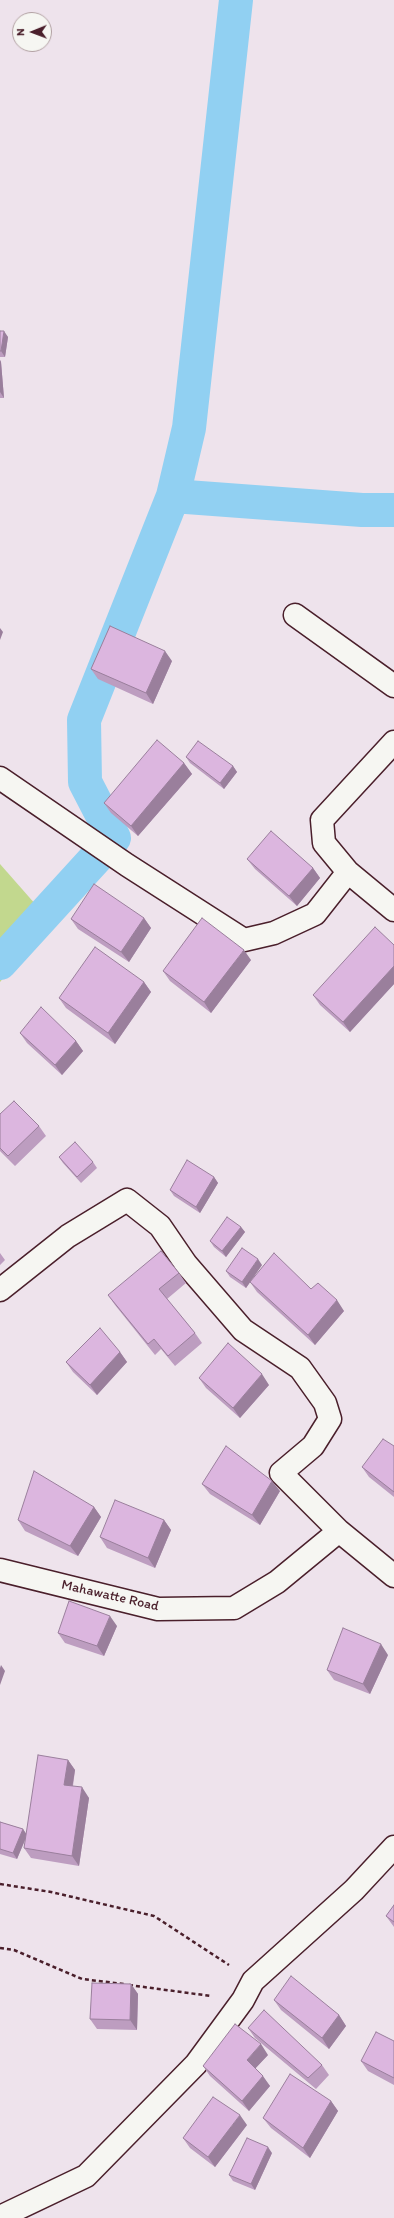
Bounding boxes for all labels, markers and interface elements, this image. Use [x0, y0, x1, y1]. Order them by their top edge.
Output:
north arrow [12, 12, 52, 52]
text: N [14, 28, 27, 36]
street label: Mahawatte Road [60, 1577, 160, 1615]

